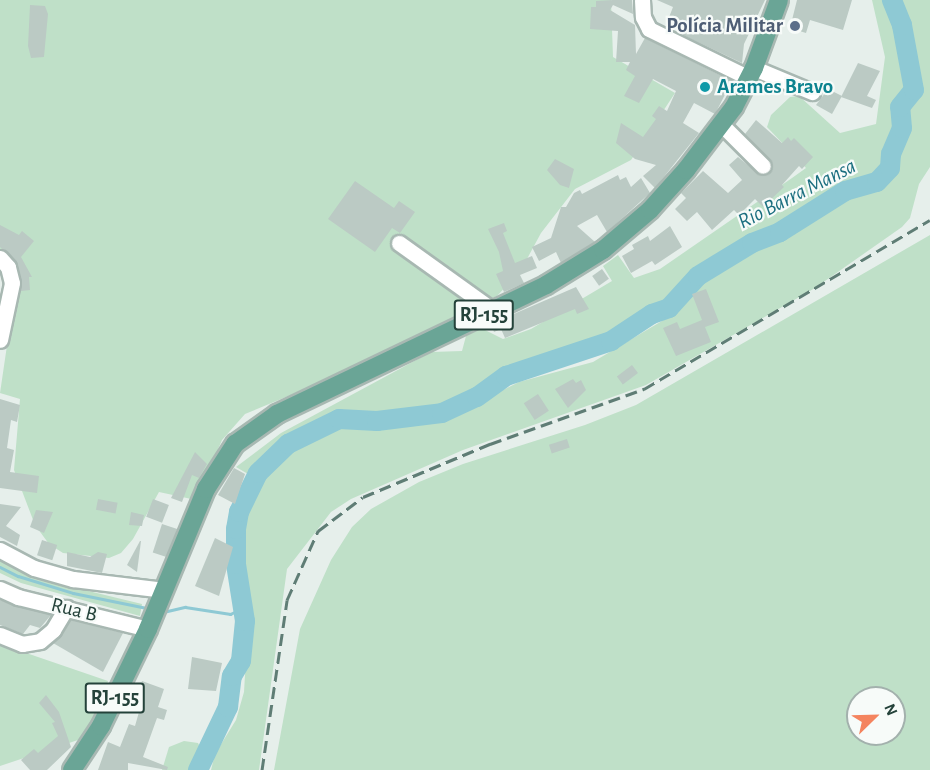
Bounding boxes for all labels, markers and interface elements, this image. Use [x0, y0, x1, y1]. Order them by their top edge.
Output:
place label: Polícia Militar [666, 13, 783, 39]
marker: Polícia Militar [788, 19, 802, 33]
place label: Arames Bravo [717, 74, 833, 100]
marker: Arames Bravo [698, 80, 712, 94]
water label: Rio Barra Mansa [733, 153, 861, 235]
road number: RJ-155 [452, 298, 516, 332]
street label: Rua B [48, 592, 100, 628]
road number: RJ-155 [84, 681, 146, 715]
north arrow [846, 686, 906, 746]
text: N [881, 702, 900, 718]

